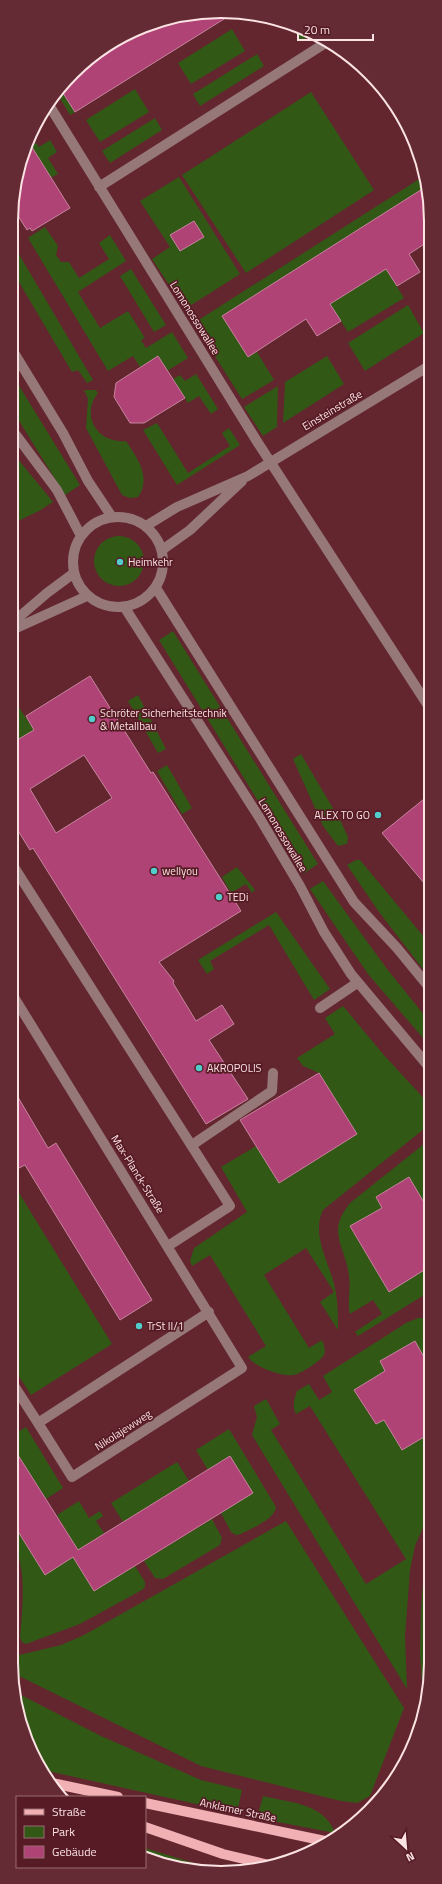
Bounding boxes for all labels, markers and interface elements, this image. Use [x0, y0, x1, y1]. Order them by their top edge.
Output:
scale bar [298, 16, 373, 42]
text: 20 m [304, 20, 330, 39]
street label: Lomonossowallee [166, 278, 224, 358]
street label: Einsteinstraße [299, 386, 365, 434]
place label: Heimkehr [128, 554, 173, 570]
marker: Heimkehr [115, 557, 125, 567]
place label: Schröter Sicherheitstechnik & Metallbau [100, 705, 227, 734]
marker: Schröter Sicherheitstechnik & Metallbau [87, 714, 97, 724]
street label: Lomonossowallee [255, 795, 312, 875]
place label: ALEX TO GO [314, 807, 370, 823]
marker: ALEX TO GO [373, 810, 383, 820]
place label: wellyou [162, 863, 198, 879]
marker: wellyou [149, 866, 159, 876]
place label: TEDi [227, 889, 248, 905]
marker: TEDi [214, 892, 224, 902]
place label: AKROPOLIS [207, 1060, 262, 1076]
marker: AKROPOLIS [194, 1063, 204, 1073]
street label: Max-Planck-Straße [107, 1132, 169, 1217]
place label: TrSt II/1 [147, 1318, 184, 1334]
marker: TrSt II/1 [134, 1321, 144, 1331]
street label: Nikolajewweg [92, 1405, 155, 1454]
street label: Anklamer Straße [198, 1794, 278, 1826]
legend [16, 1796, 146, 1868]
text: Straße [52, 1802, 86, 1821]
text: Park [52, 1822, 75, 1841]
north arrow [386, 1828, 426, 1868]
text: Gebäude [52, 1842, 97, 1861]
text: N [403, 1848, 417, 1866]

